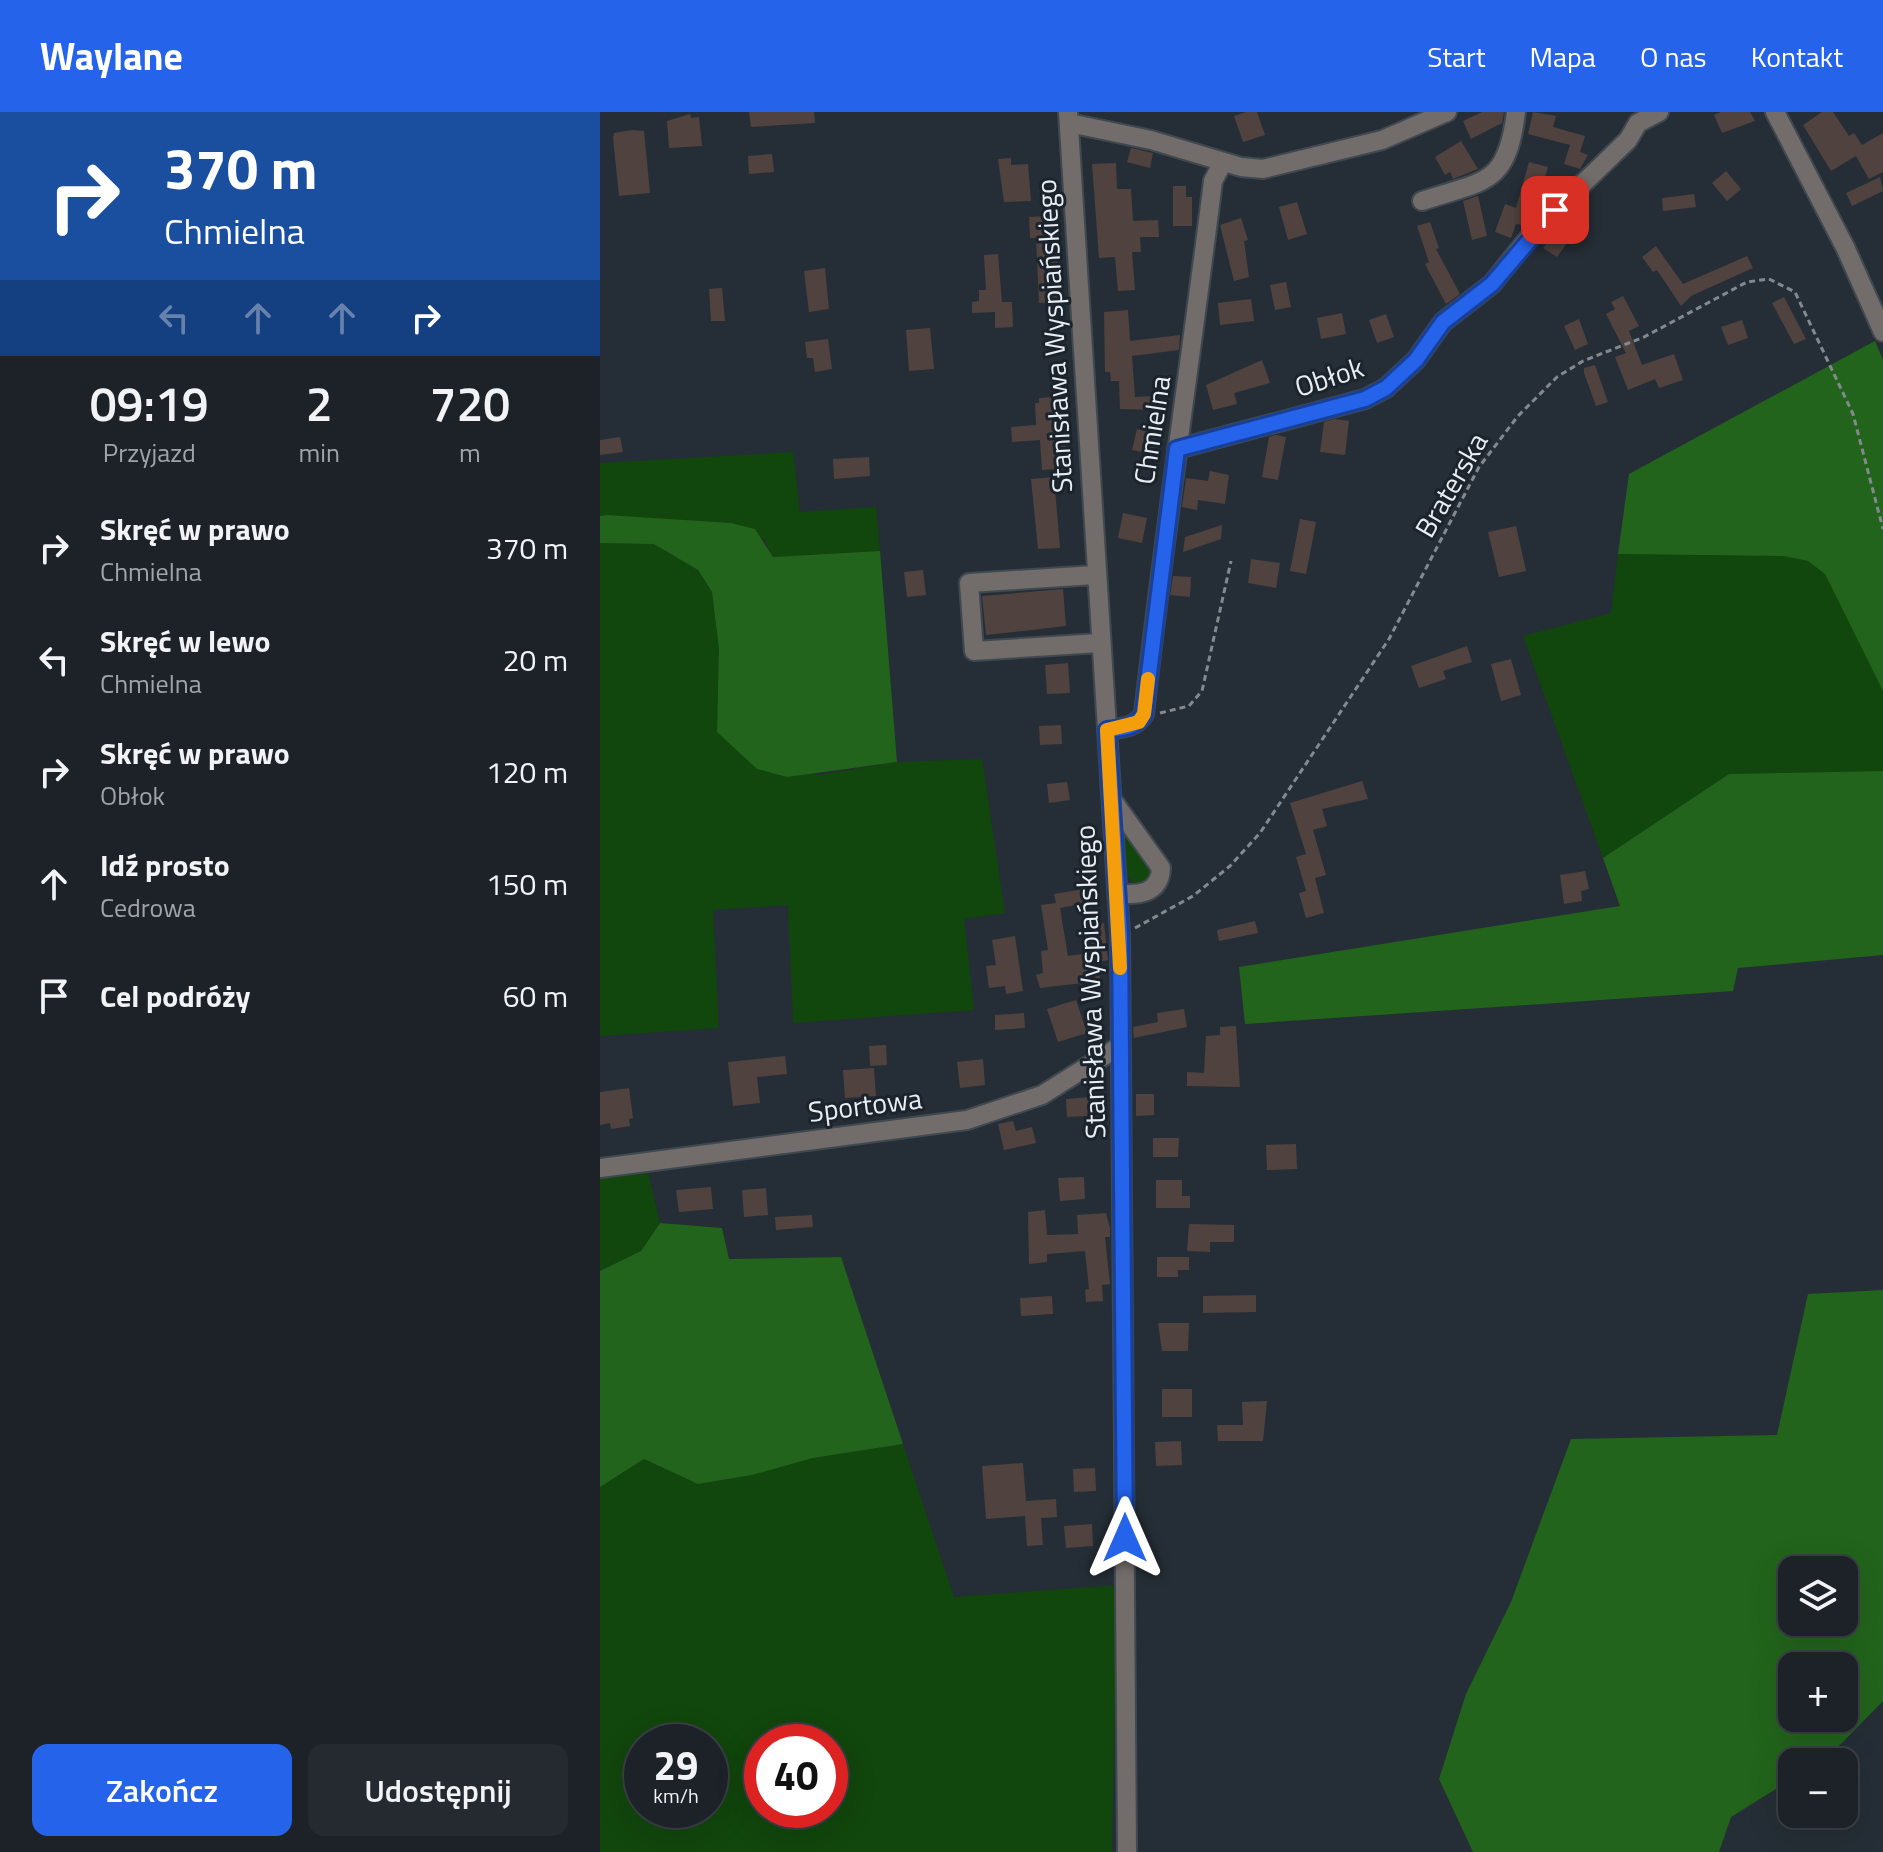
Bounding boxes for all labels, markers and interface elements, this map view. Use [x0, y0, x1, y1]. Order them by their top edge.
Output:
text: Waylane [40, 27, 183, 85]
text: Start [1427, 35, 1486, 78]
text: Mapa [1530, 35, 1596, 78]
text: O nas [1640, 35, 1707, 78]
text: Kontakt [1751, 35, 1843, 78]
text: 370 m [164, 126, 317, 211]
icon: right [32, 144, 136, 248]
pin [1521, 176, 1589, 244]
street label: Stanisława Wyspiańskiego [1024, 178, 1083, 494]
icon: arrive [1533, 188, 1577, 232]
text: Chmielna [164, 203, 305, 258]
icon: left [152, 296, 196, 340]
icon: ahead [236, 296, 280, 340]
icon: ahead [320, 296, 364, 340]
icon: right [404, 296, 448, 340]
street label: Obłok [1289, 345, 1369, 408]
text: 09:19 [90, 367, 209, 440]
text: 2 [306, 367, 333, 440]
text: 720 [430, 367, 510, 440]
street label: Chmielna [1122, 372, 1181, 487]
street label: Braterska [1403, 424, 1498, 545]
text: Przyjazd [103, 433, 196, 472]
text: min [298, 433, 340, 472]
text: m [459, 433, 481, 472]
text: Skręć w prawo [100, 506, 290, 552]
text: 370 m [486, 525, 568, 571]
icon: right [32, 526, 76, 570]
text: Chmielna [100, 552, 202, 591]
text: Skręć w lewo [100, 618, 271, 664]
text: 20 m [503, 637, 568, 683]
icon: left [32, 638, 76, 682]
text: Chmielna [100, 664, 202, 703]
text: Skręć w prawo [100, 730, 290, 776]
text: 120 m [486, 749, 568, 795]
icon: right [32, 750, 76, 794]
text: Obłok [100, 776, 165, 815]
street label: Stanisława Wyspiańskiego [1063, 824, 1116, 1140]
text: Idź prosto [100, 842, 230, 888]
text: 150 m [486, 861, 568, 907]
icon: ahead [32, 862, 76, 906]
text: Cedrowa [100, 888, 196, 927]
text: Cel podróży [100, 973, 251, 1019]
text: 60 m [503, 973, 568, 1019]
icon: arrive [32, 974, 76, 1018]
street label: Sportowa [806, 1076, 924, 1133]
position arrow [1083, 1496, 1167, 1580]
map controls [1778, 1556, 1858, 1828]
button: layers [1778, 1556, 1858, 1636]
button: + [1778, 1652, 1858, 1732]
speed limit sign: 40 [744, 1724, 848, 1828]
text: 29 [654, 1735, 698, 1796]
button: Zakończ [32, 1744, 292, 1836]
button: Udostępnij [308, 1744, 568, 1836]
button: − [1778, 1748, 1858, 1828]
text: km/h [653, 1780, 699, 1811]

